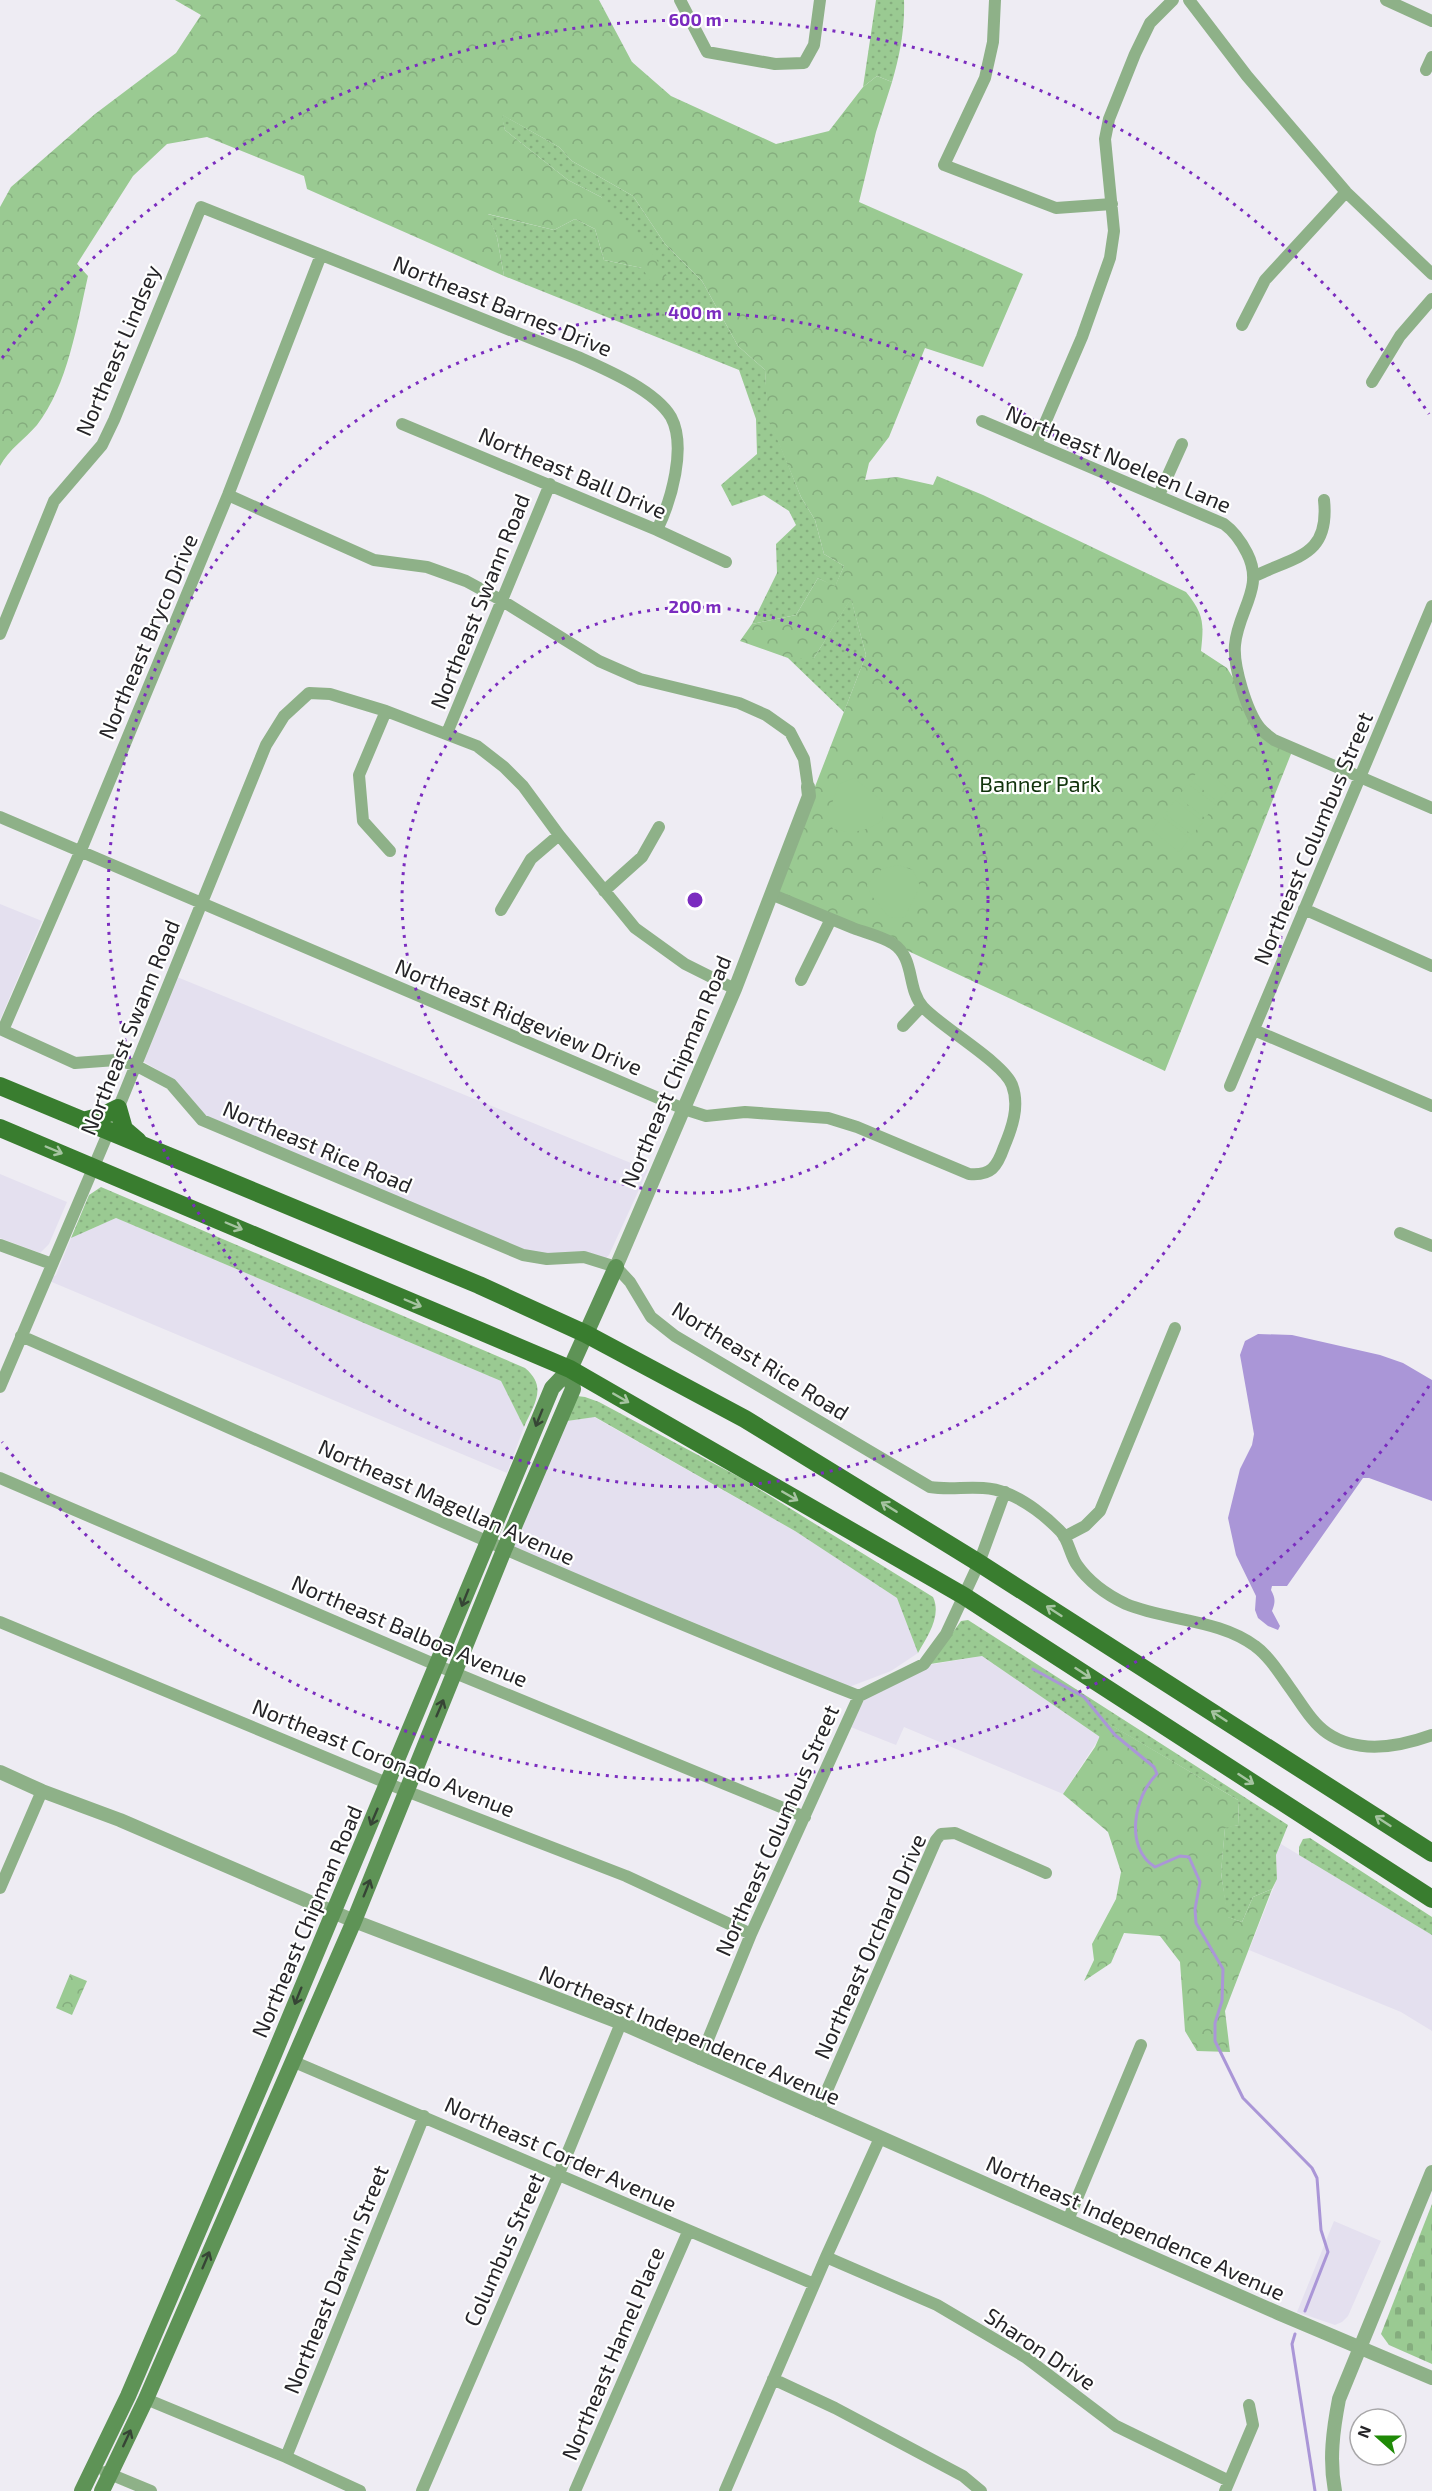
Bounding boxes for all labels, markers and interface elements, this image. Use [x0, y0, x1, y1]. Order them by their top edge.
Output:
text: 600 m [668, 8, 722, 30]
street label: Northeast Barnes Drive [390, 249, 616, 361]
street label: Northeast Lindsey [69, 260, 165, 439]
text: 400 m [668, 301, 722, 323]
street label: Northeast Noeleen Lane [1003, 399, 1235, 517]
street label: Northeast Ball Drive [475, 421, 671, 523]
street label: Northeast Swann Road [424, 490, 534, 712]
street label: Northeast Bryco Drive [92, 529, 202, 743]
text: 200 m [669, 595, 721, 617]
street label: Northeast Columbus Street [1247, 708, 1377, 968]
park label: Banner Park [979, 770, 1101, 796]
centre of rings [685, 890, 705, 910]
street label: Northeast Swann Road [74, 916, 184, 1138]
street label: Northeast Chipman Road [614, 951, 736, 1191]
street label: Northeast Ridgeview Drive [392, 952, 646, 1080]
street label: Northeast Rice Road [219, 1094, 417, 1198]
one-way arrow [45, 1146, 63, 1157]
one-way arrow [224, 1221, 242, 1232]
street label: Northeast Rice Road [668, 1295, 854, 1425]
one-way arrow [404, 1298, 422, 1309]
one-way arrow [612, 1393, 629, 1405]
one-way arrow [533, 1408, 544, 1426]
street label: Northeast Magellan Avenue [315, 1433, 579, 1569]
one-way arrow [781, 1490, 798, 1502]
one-way arrow [881, 1501, 898, 1513]
street label: Northeast Balboa Avenue [288, 1568, 532, 1692]
one-way arrow [459, 1588, 470, 1607]
one-way arrow [1046, 1605, 1063, 1617]
one-way arrow [1074, 1667, 1091, 1679]
street label: Northeast Coronado Avenue [249, 1692, 519, 1822]
one-way arrow [435, 1699, 446, 1717]
street label: Northeast Columbus Street [709, 1700, 843, 1960]
one-way arrow [1211, 1710, 1227, 1722]
one-way arrow [1238, 1772, 1255, 1785]
street label: Northeast Chipman Road [245, 1801, 367, 2041]
one-way arrow [368, 1807, 379, 1825]
one-way arrow [1375, 1815, 1392, 1827]
street label: Northeast Orchard Drive [808, 1829, 930, 2063]
one-way arrow [362, 1880, 373, 1898]
street label: Northeast Independence Avenue [536, 1959, 844, 2109]
one-way arrow [292, 1987, 303, 2005]
street label: Northeast Corder Avenue [441, 2090, 681, 2216]
street label: Northeast Independence Avenue [983, 2149, 1289, 2305]
street label: Northeast Darwin Street [277, 2161, 393, 2397]
street label: Columbus Street [457, 2168, 549, 2330]
street label: Northeast Hamel Place [555, 2242, 669, 2464]
one-way arrow [201, 2252, 213, 2270]
street label: Sharon Drive [981, 2301, 1101, 2395]
north arrow [1348, 2407, 1408, 2467]
text: N [1353, 2423, 1374, 2440]
one-way arrow [122, 2430, 134, 2448]

